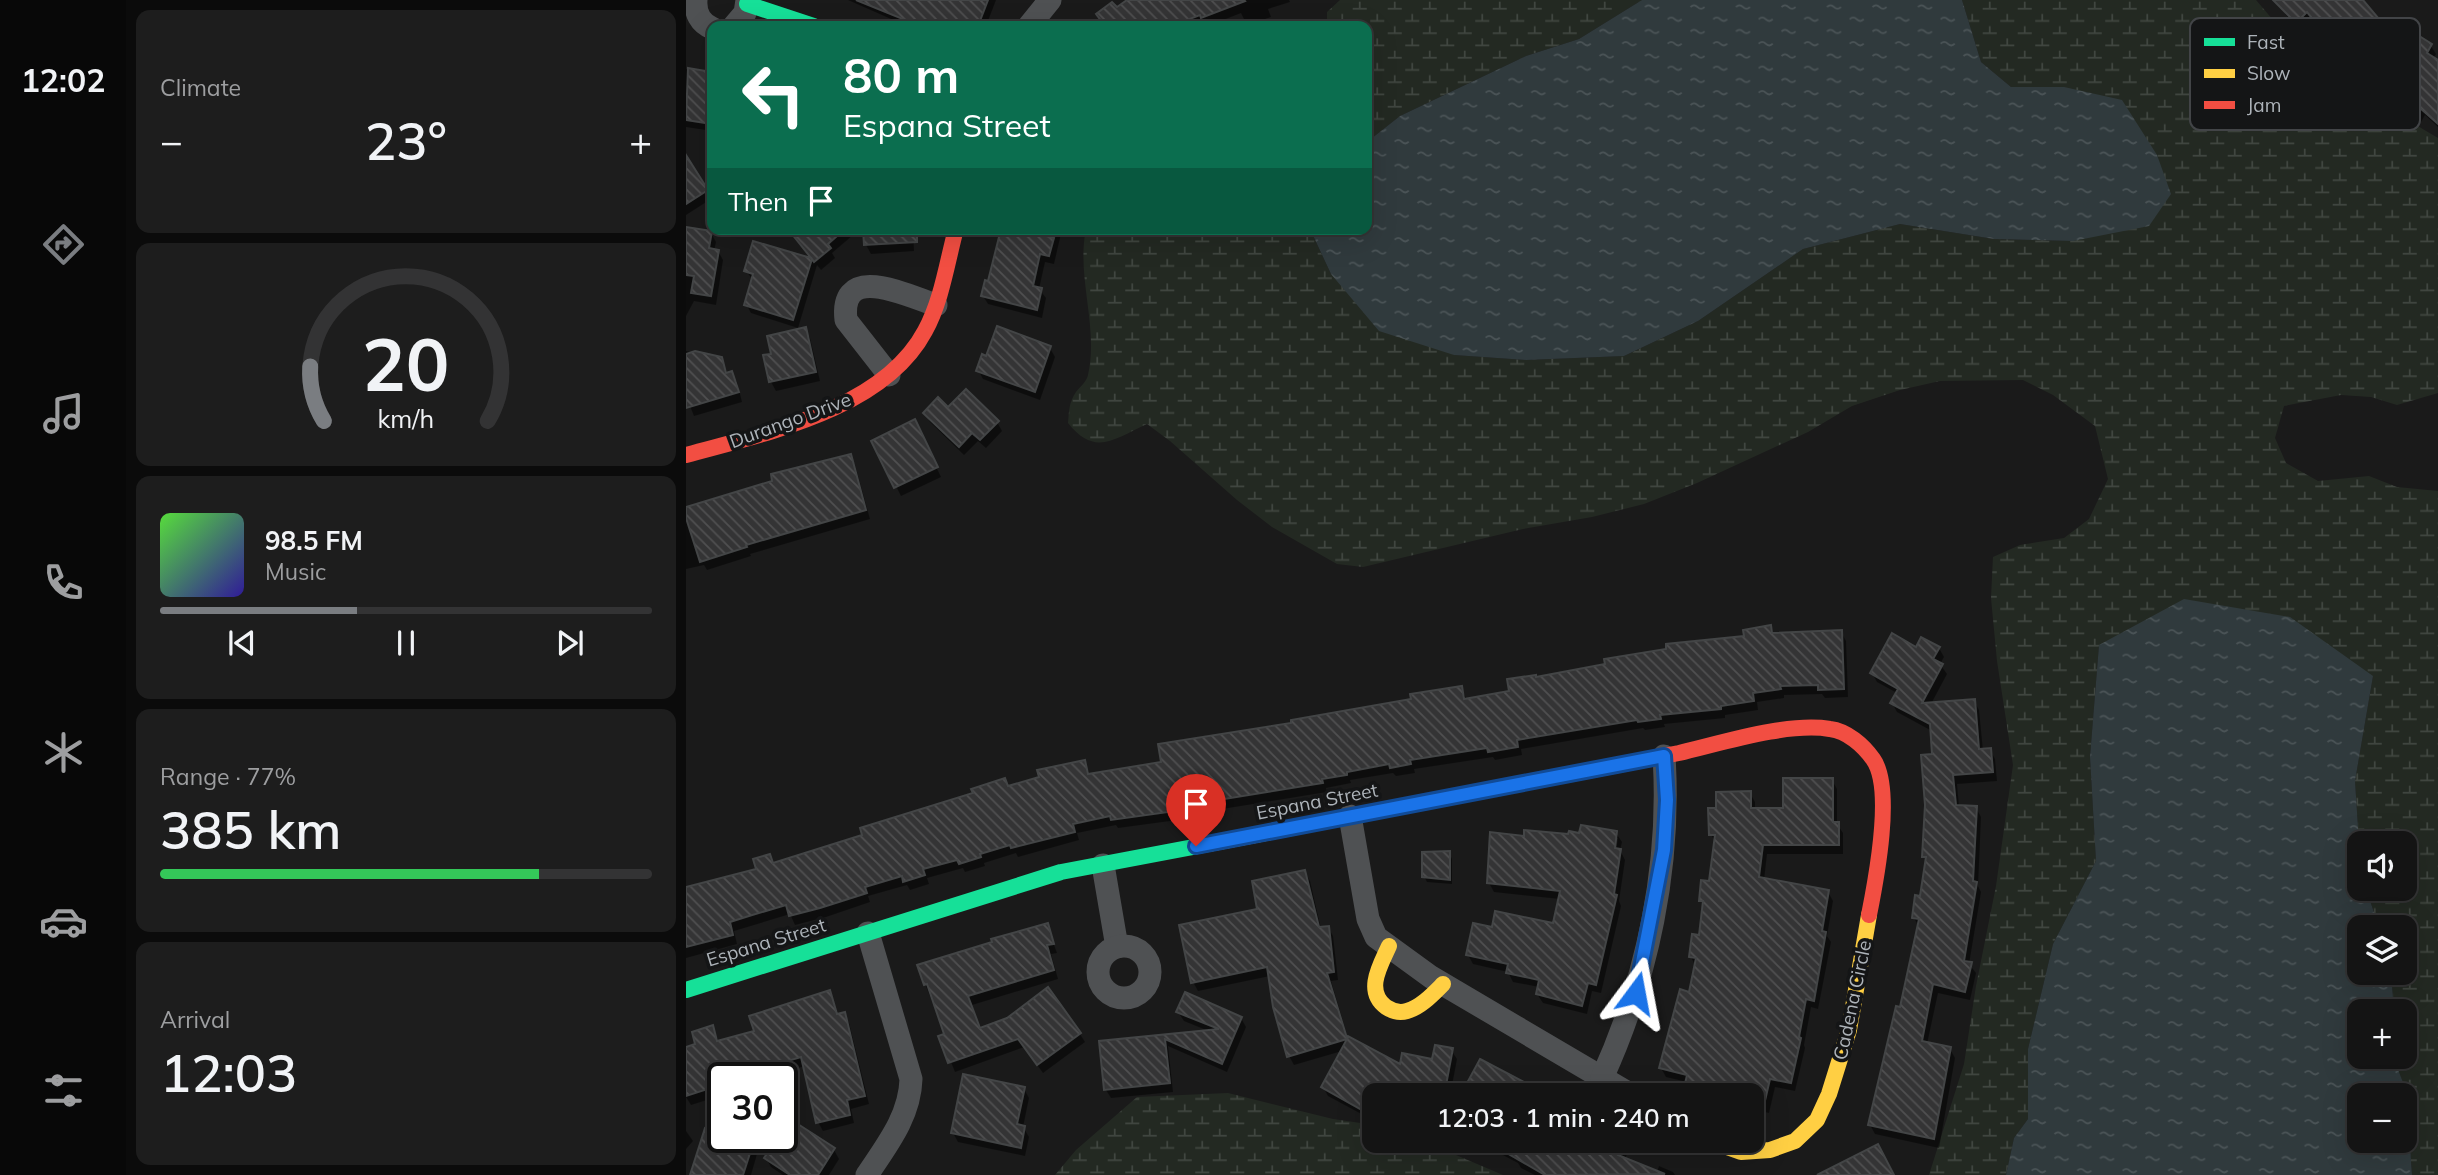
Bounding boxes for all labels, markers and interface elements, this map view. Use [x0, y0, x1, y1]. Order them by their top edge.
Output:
legend [2190, 18, 2420, 130]
text: Fast [2247, 30, 2285, 54]
text: 80 m [843, 44, 959, 105]
icon: left [728, 49, 819, 140]
text: 12:02 [21, 60, 105, 100]
text: Slow [2247, 61, 2291, 85]
text: Climate [160, 73, 241, 102]
text: Jam [2247, 93, 2281, 117]
text: Espana Street [843, 105, 1051, 145]
text: 23° [365, 108, 447, 173]
text: − [160, 117, 183, 165]
text: + [629, 117, 652, 165]
icon: arrive [802, 182, 840, 220]
text: Then [728, 185, 788, 218]
icon: directions [39, 220, 88, 269]
text: 20 [362, 318, 450, 409]
street label: Durango Drive [726, 387, 854, 453]
icon: music [39, 389, 88, 438]
text: km/h [378, 402, 434, 433]
text: 98.5 FM [265, 524, 363, 557]
text: Music [265, 557, 326, 586]
icon: phone [39, 558, 88, 607]
icon: previous [223, 624, 261, 662]
icon: pause [387, 624, 425, 662]
icon: next [551, 624, 589, 662]
icon: climate [39, 728, 88, 777]
text: Range · 77% [160, 762, 296, 791]
pin [1166, 774, 1226, 846]
street label: Espana Street [1254, 777, 1380, 825]
icon: arrive [1177, 785, 1215, 823]
text: 385 km [160, 797, 341, 862]
map controls [2347, 831, 2417, 1153]
button: sound [2347, 831, 2417, 901]
icon: car [39, 897, 88, 946]
street label: Espana Street [704, 912, 829, 971]
button: layers [2347, 915, 2417, 985]
street label: Cadena Circle [1828, 938, 1876, 1062]
position arrow [1599, 956, 1673, 1030]
button: + [2347, 999, 2417, 1069]
text: Arrival [160, 1005, 230, 1034]
text: 12:03 [160, 1040, 297, 1105]
speed limit sign: 30 [707, 1062, 798, 1153]
icon: filters [39, 1066, 88, 1115]
button: − [2347, 1083, 2417, 1153]
text: 12:03 · 1 min · 240 m [1436, 1101, 1690, 1134]

